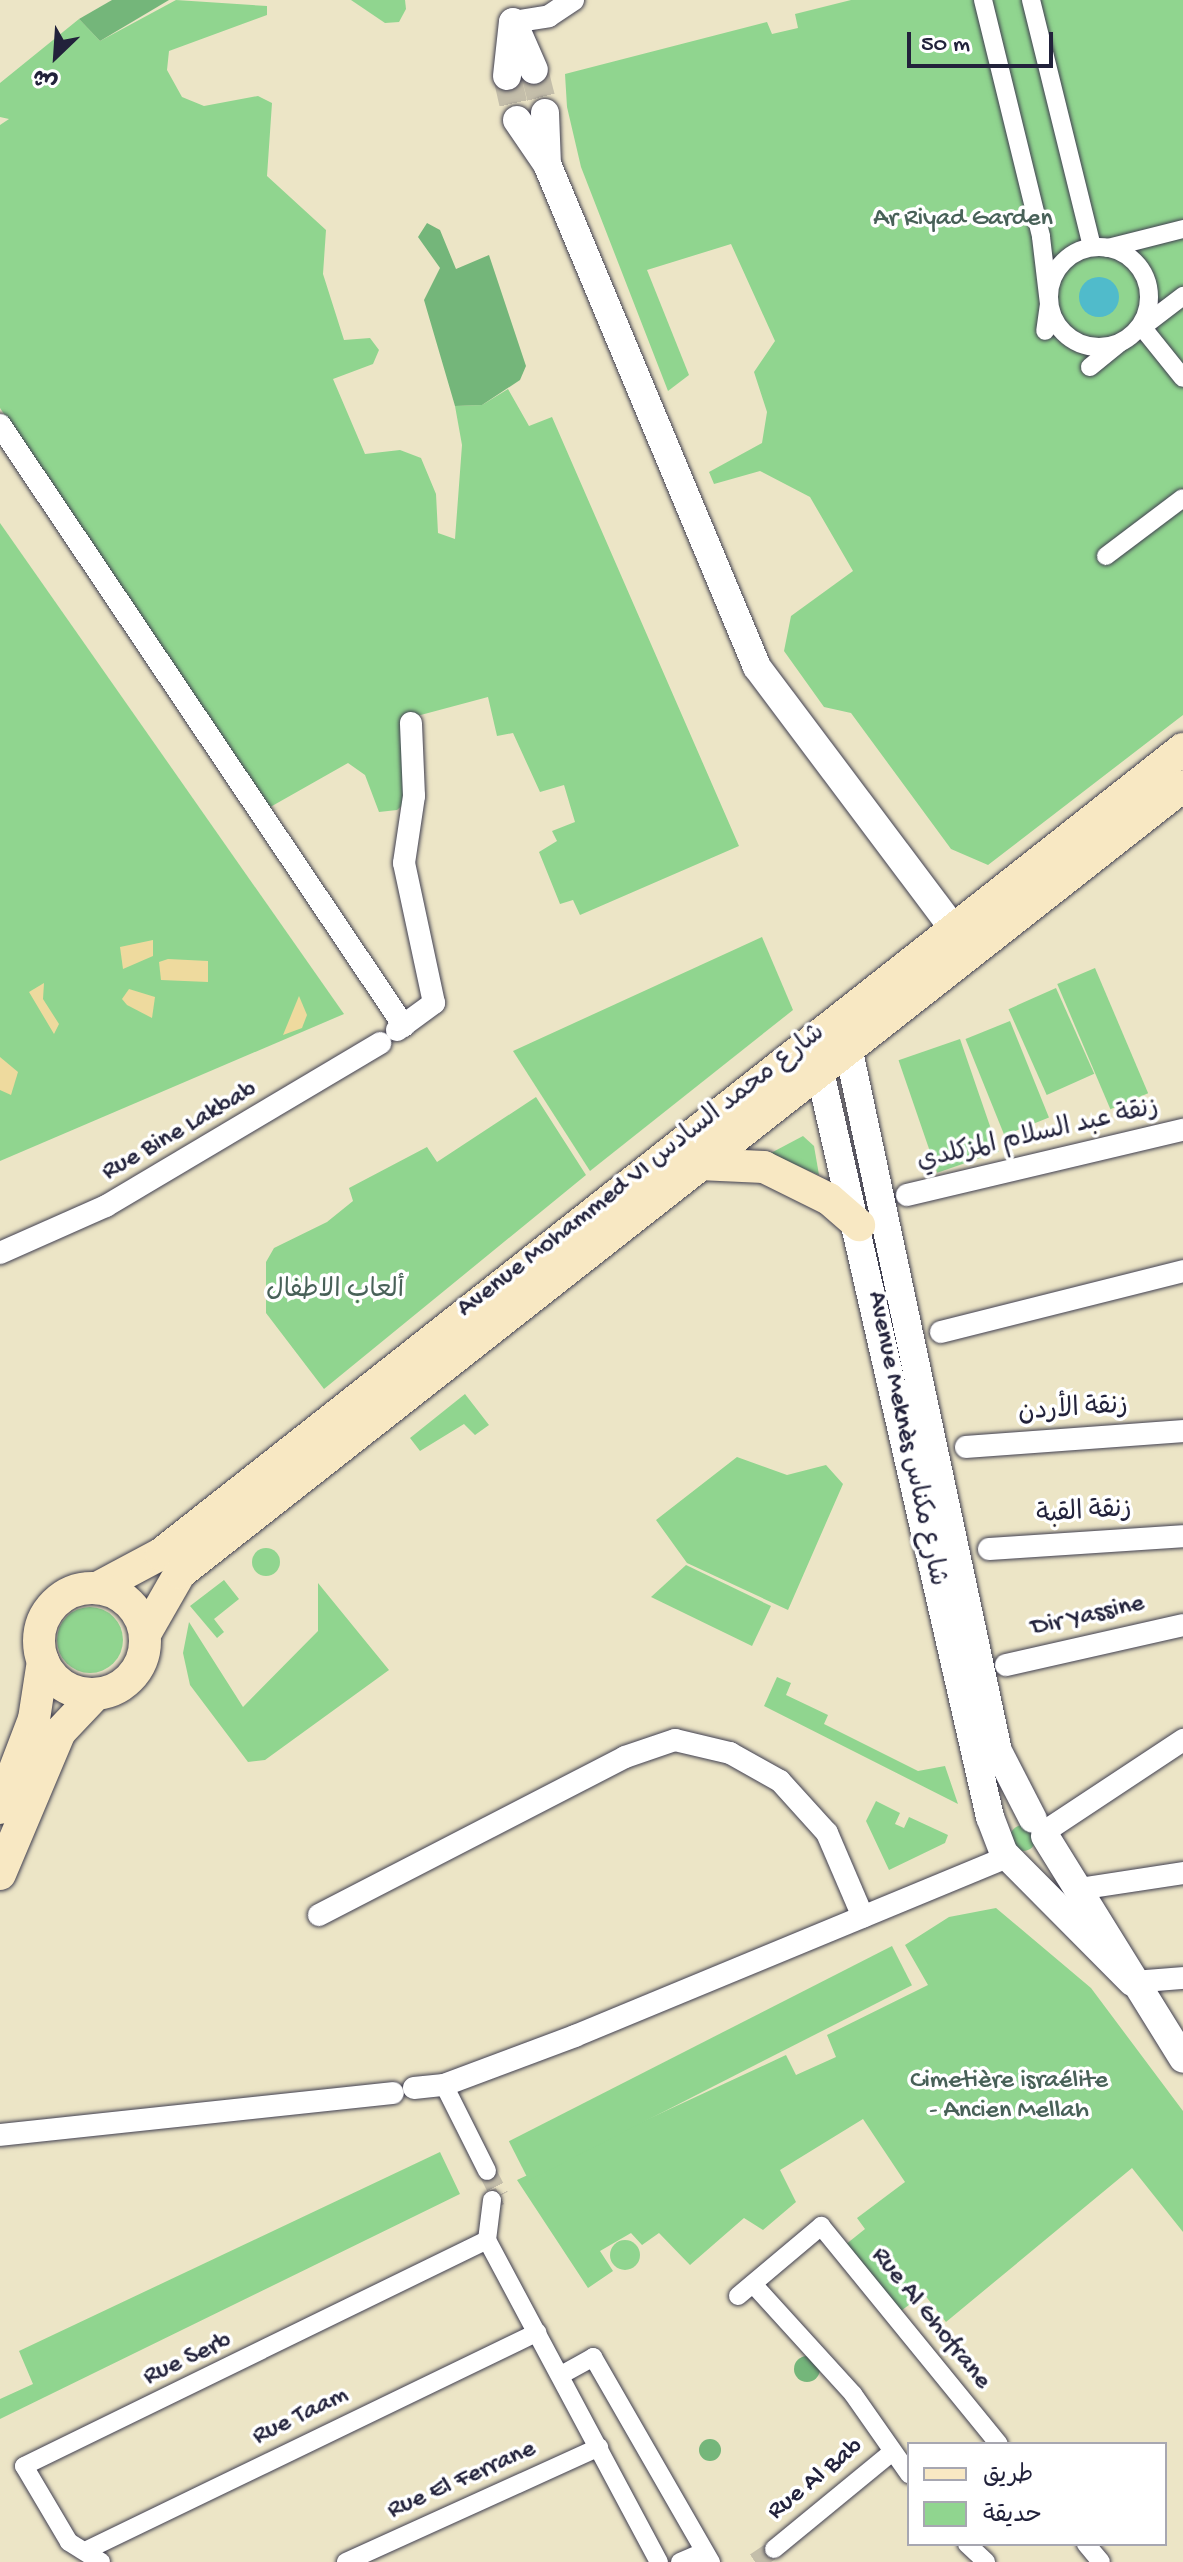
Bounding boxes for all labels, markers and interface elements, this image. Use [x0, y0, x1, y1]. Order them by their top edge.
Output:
north arrow [16, 16, 96, 96]
scale bar [911, 16, 1057, 66]
text: 50 m [921, 31, 970, 60]
text: ش [29, 61, 62, 95]
park label: Ar Riyad Garden [873, 204, 1053, 236]
street label: Avenue Mohammed VI شارع محمد السادس [452, 1019, 832, 1325]
street label: Rue Bine Lakbab [97, 1075, 263, 1189]
street label: زنقة عبد السلام المزكلدي [914, 1093, 1162, 1179]
park label: ألعاب الاطفال [266, 1276, 404, 1308]
street label: Avenue Meknès شارع مكناس [858, 1289, 952, 1589]
street label: زنقة الأردن [1017, 1392, 1129, 1430]
street label: زنقة القبة [1035, 1495, 1133, 1533]
street label: Dir Yassine [1028, 1589, 1148, 1645]
park label: Cimetière israélite - Ancien Mellah [910, 2066, 1108, 2128]
street label: Rue Al Ghofrane [863, 2242, 997, 2396]
street label: Rue Serb [139, 2326, 237, 2394]
street label: Rue Taam [248, 2380, 354, 2454]
street label: Rue Al Bab [762, 2432, 870, 2528]
street label: Rue El Ferrane [383, 2434, 541, 2528]
legend [907, 2442, 1167, 2546]
text: طريق [983, 2462, 1033, 2491]
text: حديقة [983, 2502, 1042, 2531]

